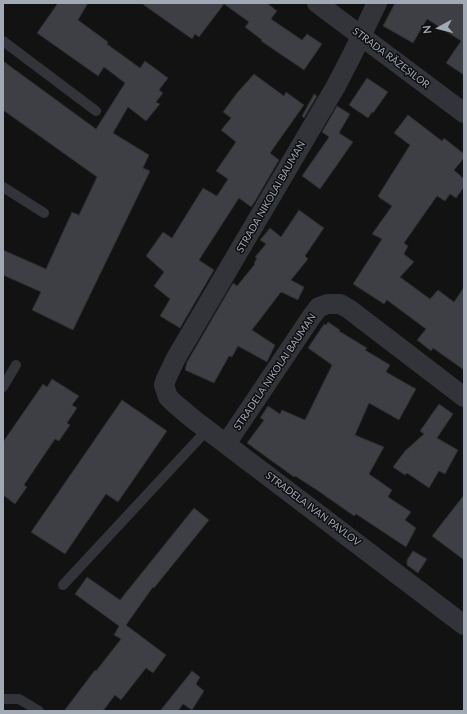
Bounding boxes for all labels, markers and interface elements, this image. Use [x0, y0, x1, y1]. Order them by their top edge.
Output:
north arrow [419, 8, 459, 48]
street label: STRADA RĂZEȘILOR [350, 25, 432, 91]
text: N [420, 25, 434, 35]
street label: STRADA NIKOLAI BAUMAN [234, 139, 308, 255]
street label: STRADELA NIKOLAI BAUMAN [231, 311, 319, 433]
street label: STRADELA IVAN PAVLOV [263, 469, 363, 549]

